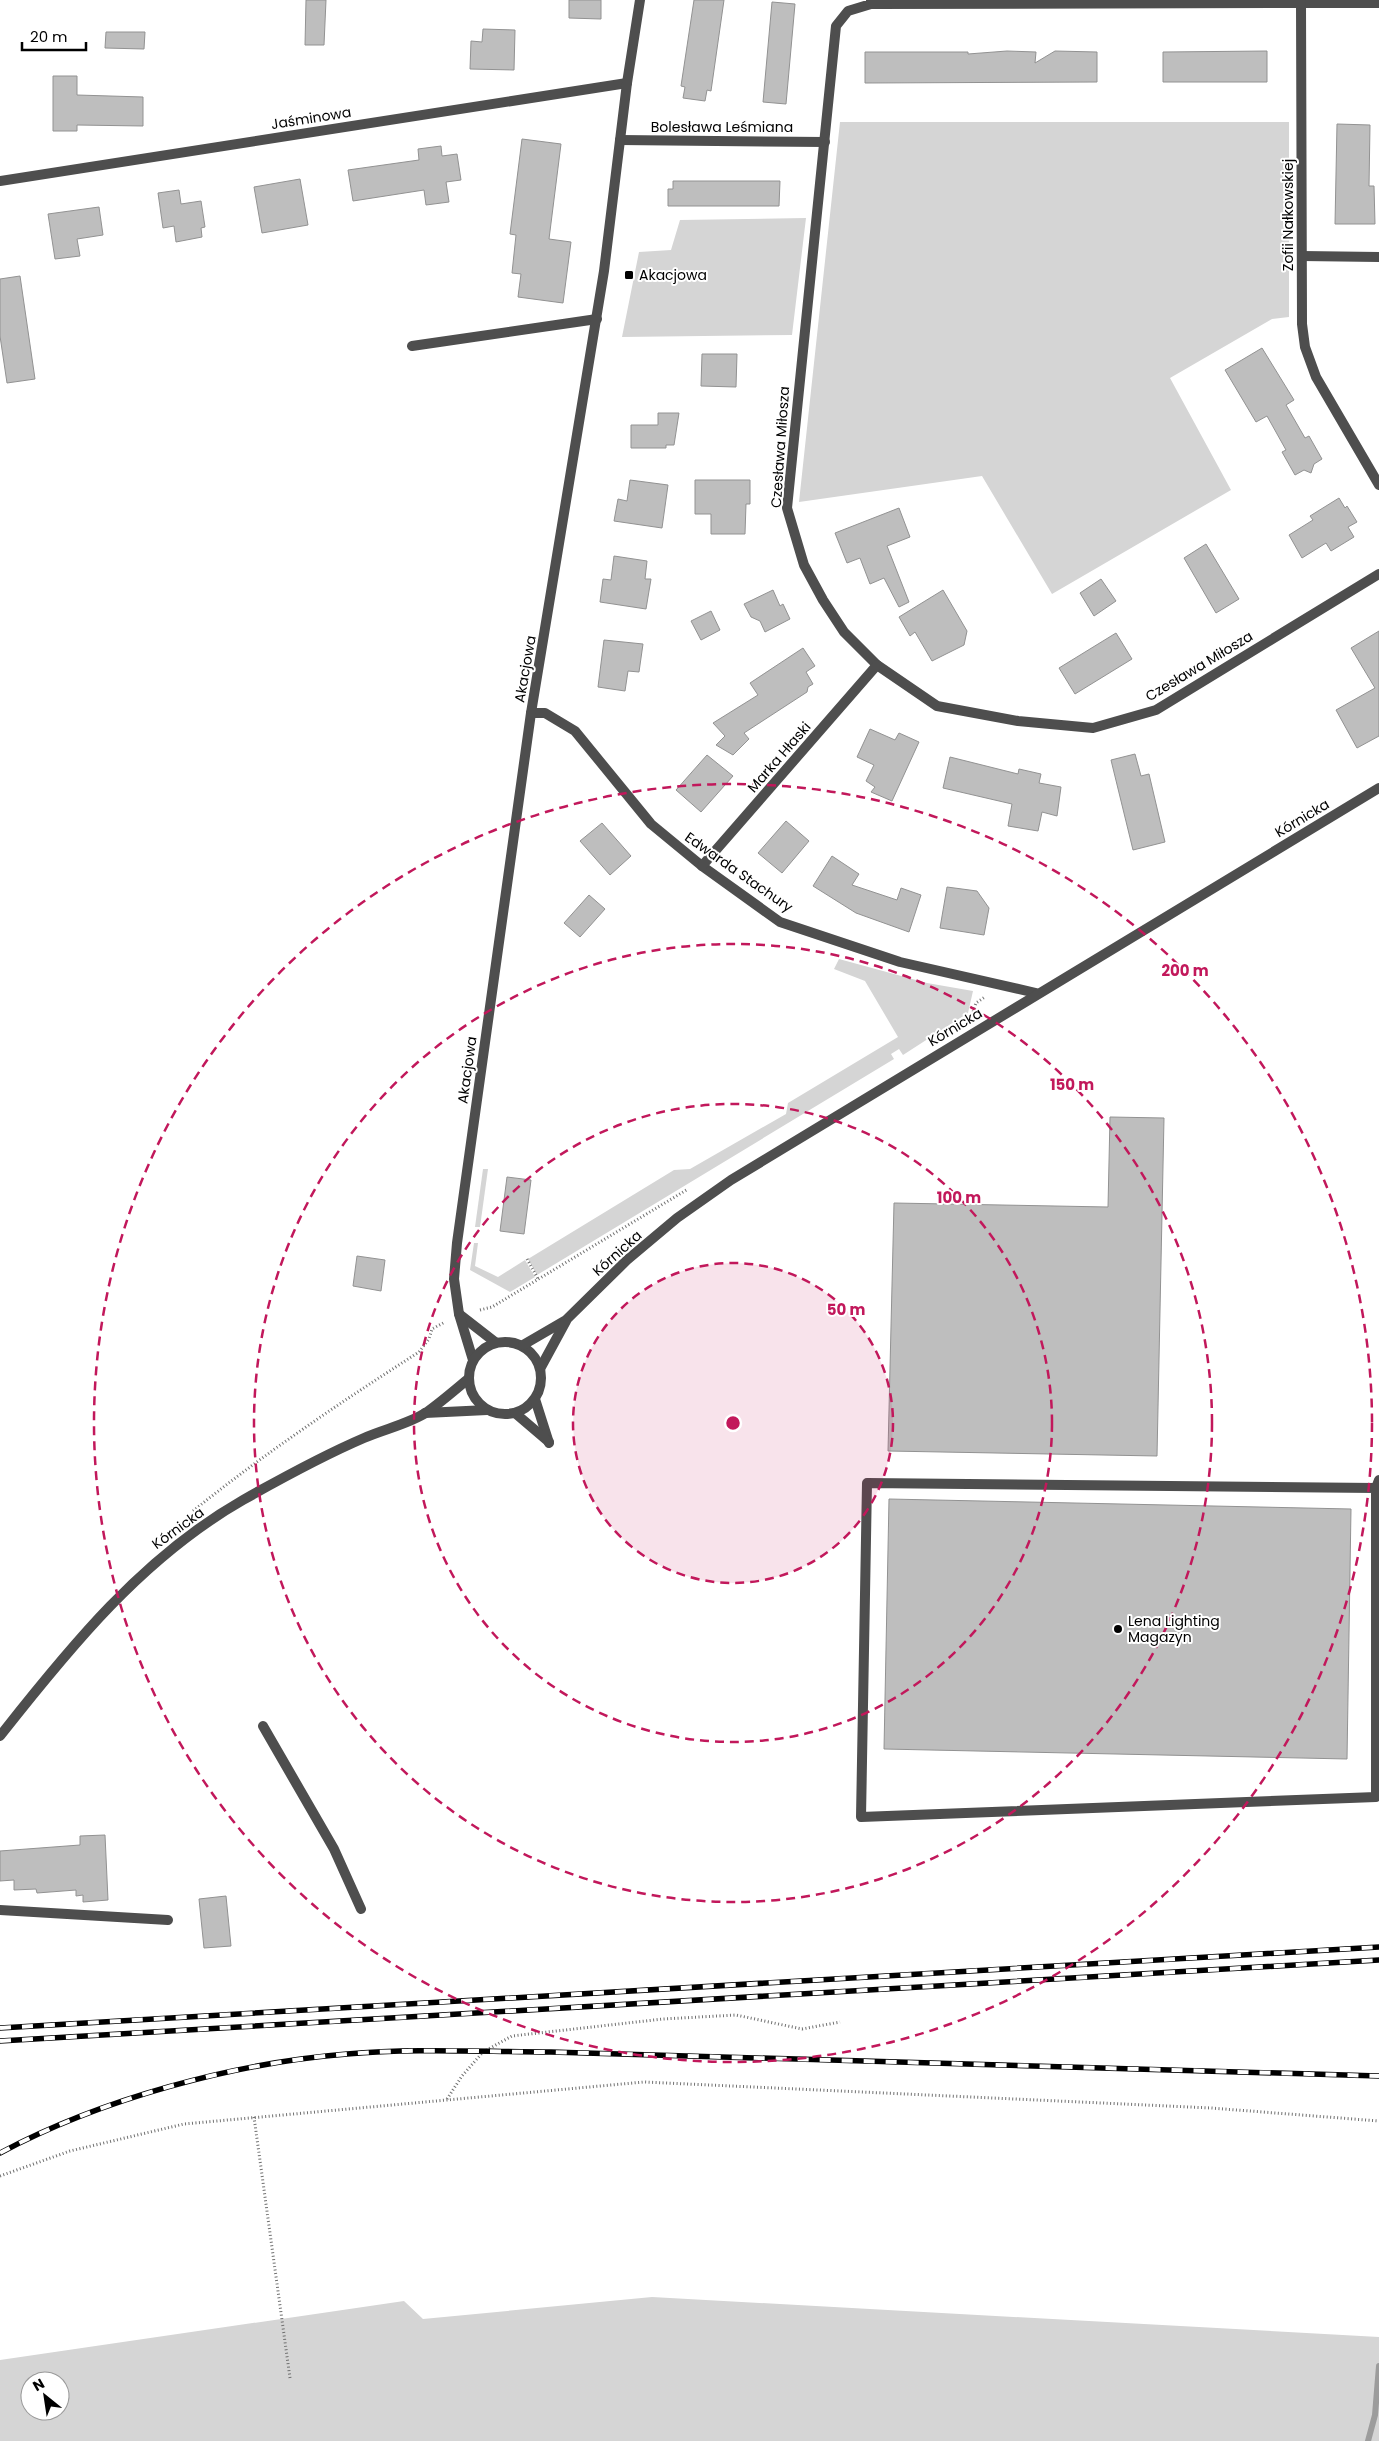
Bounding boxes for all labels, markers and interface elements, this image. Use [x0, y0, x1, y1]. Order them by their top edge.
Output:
scale bar [22, 20, 86, 52]
text: 20 m [30, 26, 68, 47]
street label: Jaśminowa [269, 102, 353, 134]
street label: Bolesława Leśmiana [651, 117, 793, 137]
street label: Zofii Nałkowskiej [1278, 159, 1298, 271]
place label: Akacjowa [639, 265, 707, 285]
marker: Akacjowa [623, 269, 635, 281]
street label: Czesława Miłosza [766, 385, 794, 509]
street label: Czesława Miłosza [1142, 626, 1256, 706]
street label: Akacjowa [509, 634, 541, 704]
street label: Marka Hłaski [743, 717, 815, 797]
street label: Kórnicka [1271, 794, 1333, 842]
street label: Edwarda Stachury [681, 827, 797, 917]
text: 200 m [1161, 960, 1209, 981]
street label: Kórnicka [924, 1003, 986, 1051]
street label: Akacjowa [452, 1035, 482, 1105]
text: 150 m [1050, 1074, 1094, 1095]
text: 100 m [937, 1187, 981, 1208]
street label: Kórnicka [588, 1225, 646, 1281]
text: 50 m [827, 1299, 865, 1320]
centre of rings [724, 1414, 742, 1432]
street label: Kórnicka [148, 1502, 208, 1554]
place label: Lena Lighting Magazyn [1128, 1611, 1220, 1647]
marker: Lena Lighting Magazyn [1112, 1623, 1124, 1635]
north arrow [20, 2371, 70, 2421]
text: N [29, 2373, 48, 2396]

